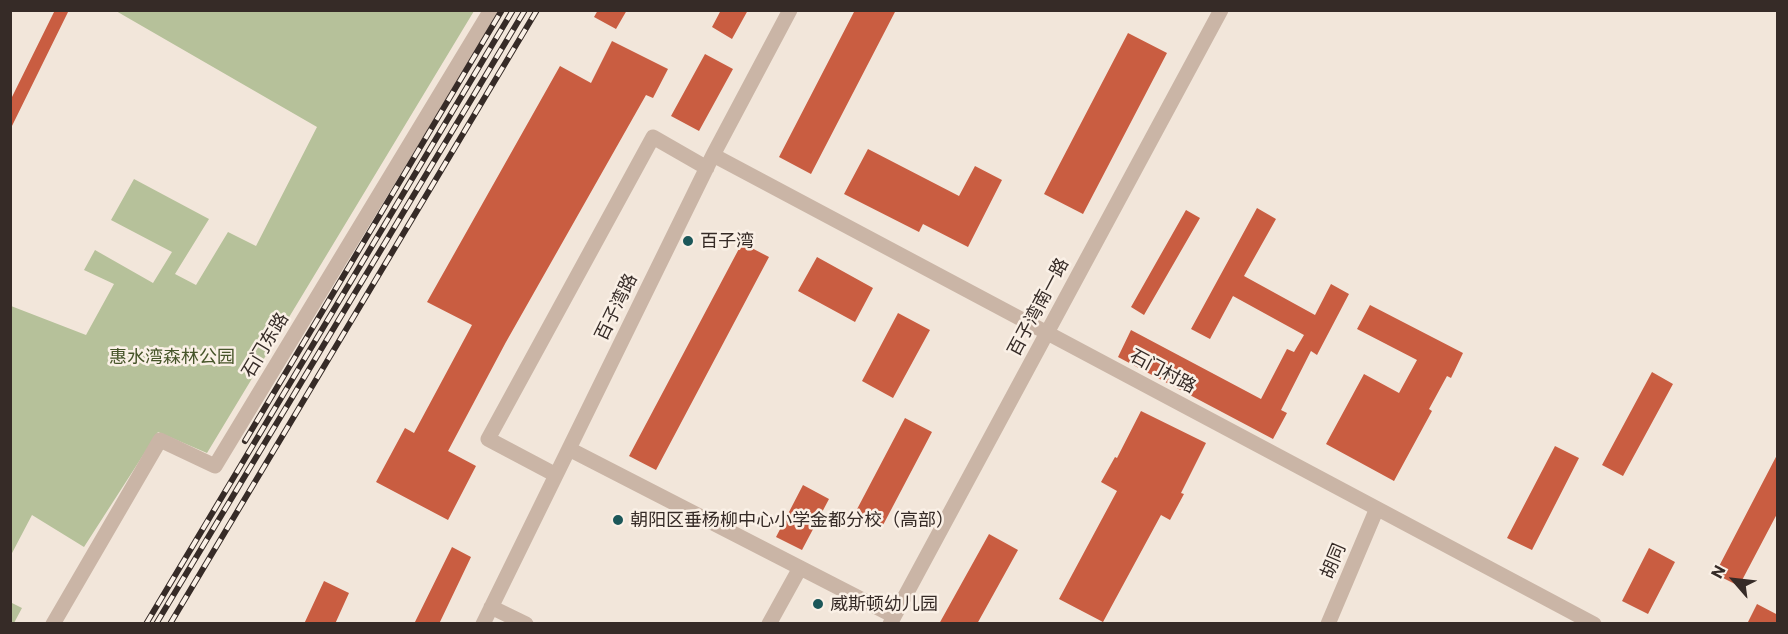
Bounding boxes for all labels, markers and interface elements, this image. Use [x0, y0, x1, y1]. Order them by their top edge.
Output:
place label: 百子湾 [700, 230, 754, 252]
marker: 百子湾 [681, 234, 695, 248]
street label: 百子湾南一路 [1003, 254, 1073, 360]
street label: 百子湾路 [591, 270, 641, 344]
street label: 石门东路 [237, 309, 293, 381]
street label: 石门村路 [1126, 345, 1200, 397]
park label: 惠水湾森林公园 [109, 346, 235, 368]
place label: 朝阳区垂杨柳中心小学金都分校（高部） [630, 509, 954, 531]
marker: 朝阳区垂杨柳中心小学金都分校（高部） [611, 513, 625, 527]
street label: 胡同 [1316, 540, 1350, 582]
north arrow [1704, 550, 1764, 610]
text: N [1706, 562, 1729, 581]
place label: 威斯顿幼儿园 [830, 593, 938, 615]
marker: 威斯顿幼儿园 [811, 597, 825, 611]

